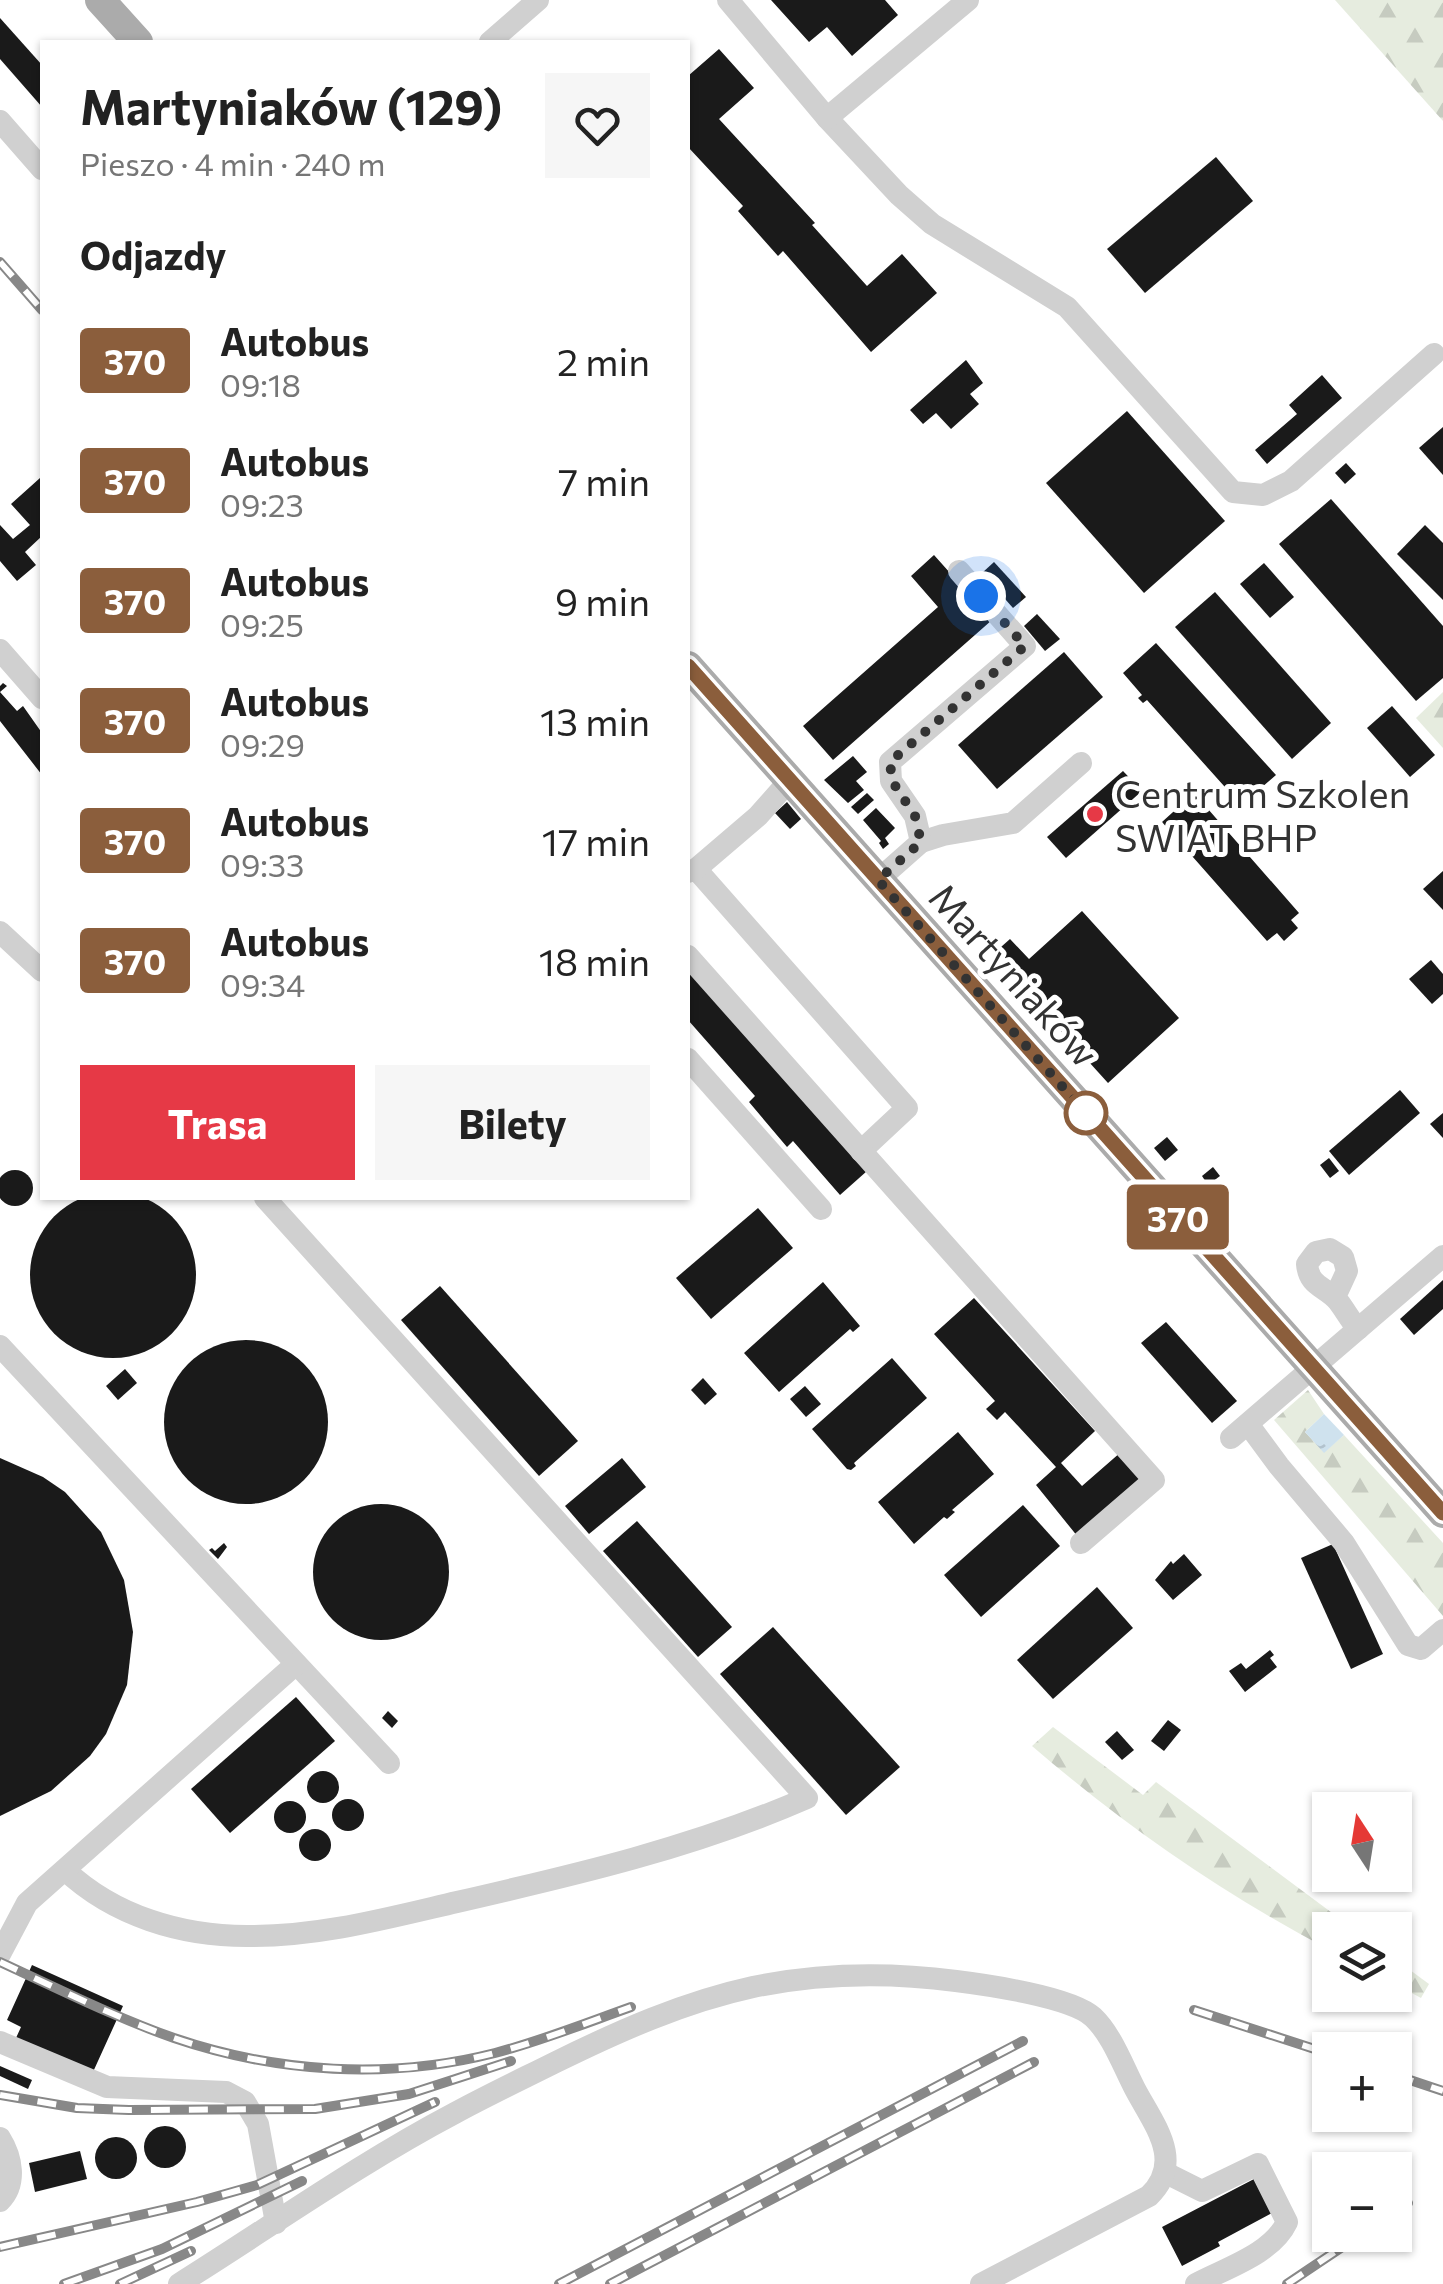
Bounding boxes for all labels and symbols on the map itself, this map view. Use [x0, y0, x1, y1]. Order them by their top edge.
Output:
your location [956, 571, 1006, 621]
place label: Centrum Szkolen SWIAT BHP [1115, 769, 1410, 860]
marker: Centrum Szkolen SWIAT BHP [1084, 803, 1106, 825]
street label: Martyniaków [921, 873, 1109, 1075]
unlabelled marker [1065, 1092, 1107, 1134]
line badge: 370 [1120, 1184, 1236, 1250]
north arrow [1312, 1792, 1412, 1892]

